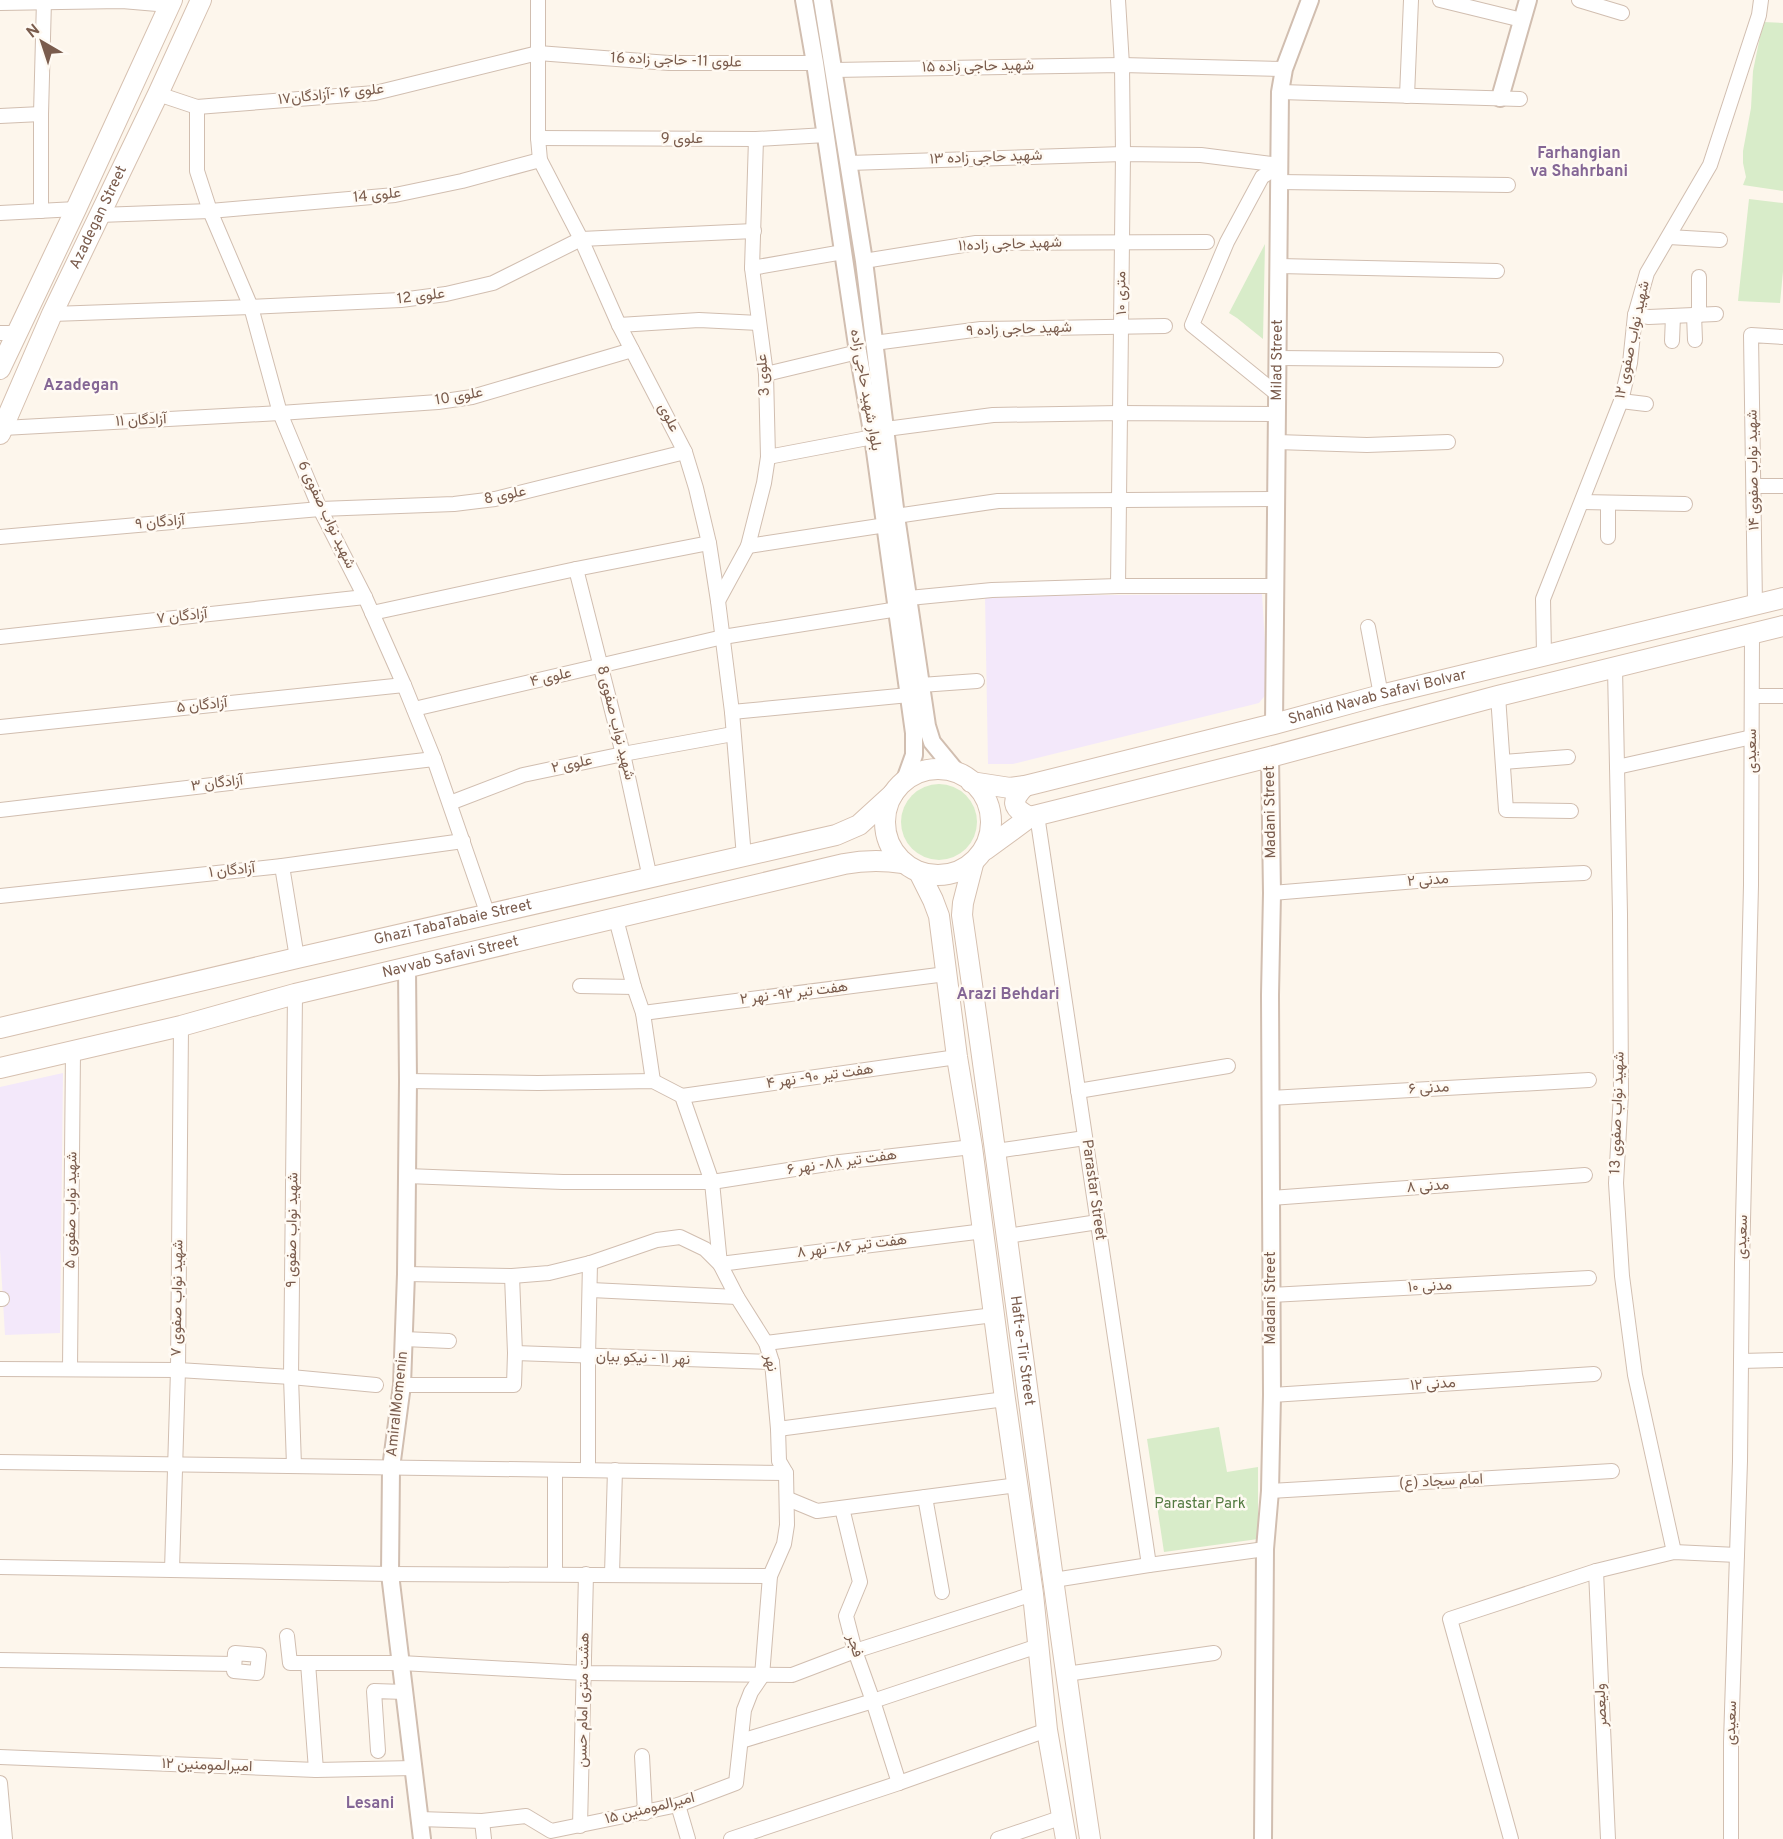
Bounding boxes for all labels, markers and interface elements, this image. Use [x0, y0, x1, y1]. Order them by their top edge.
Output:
north arrow [12, 12, 72, 72]
text: N [23, 21, 45, 43]
street label: علوی 11- حاجی زاده 16 [610, 49, 742, 73]
street label: شهید حاجی زاده ۱۵ [922, 57, 1034, 77]
street label: علوی ۱۶ -آزادگان۱۷ [277, 80, 385, 110]
street label: علوی 9 [661, 130, 703, 149]
district label: Farhangian va Shahrbani [1530, 144, 1628, 182]
street label: شهید حاجی زاده ۱۳ [929, 147, 1043, 169]
street label: Azadegan Street [66, 163, 132, 272]
street label: علوی 14 [352, 184, 402, 208]
street label: شهید حاجی زاده۱۱ [958, 234, 1062, 256]
street label: ۱۰ متری [1112, 271, 1132, 315]
street label: شهید نواب صفوی ۱۲ [1611, 279, 1655, 401]
street label: علوی 12 [396, 285, 446, 309]
street label: شهید حاجی زاده ۹ [966, 319, 1072, 341]
street label: Milad Street [1268, 319, 1287, 401]
street label: بلوار شهید حاجی زاده [845, 328, 885, 452]
street label: علوی 3 [753, 353, 775, 397]
district label: Azadegan [43, 376, 119, 396]
street label: علوی 10 [433, 383, 485, 411]
street label: علوی [653, 400, 683, 436]
street label: شهید نواب صفوی ۱۴ [1743, 409, 1765, 531]
street label: آزادگان ۱۱ [115, 410, 168, 432]
street label: شهید نواب صفوی 6 [293, 458, 359, 572]
street label: علوی 8 [482, 482, 528, 510]
street label: آزادگان ۹ [134, 511, 187, 535]
street label: آزادگان ۷ [156, 605, 210, 629]
street label: علوی ۴ [528, 664, 574, 692]
street label: شهید نواب صفوی 8 [592, 664, 638, 782]
street label: Shahid Navab Safavi Bolvar [1286, 665, 1469, 729]
street label: آزادگان ۵ [176, 694, 230, 718]
street label: سعیدی [1743, 729, 1762, 773]
street label: علوی ۲ [550, 751, 594, 779]
street label: Madani Street [1261, 765, 1281, 859]
street label: آزادگان ۳ [190, 771, 246, 797]
street label: آزادگان ۱ [208, 859, 258, 883]
street label: مدنی ۲ [1407, 870, 1449, 892]
street label: Ghazi TabaTabaie Street [372, 895, 534, 950]
street label: Navvab Safavi Street [380, 932, 521, 982]
street label: هفت تیر ۹۲- نهر ۲ [739, 978, 849, 1010]
district label: Arazi Behdari [956, 985, 1060, 1005]
street label: شهید نواب صفوی 13 [1606, 1051, 1630, 1175]
street label: هفت تیر ۹۰- نهر ۴ [765, 1060, 875, 1094]
street label: مدنی ۶ [1408, 1078, 1450, 1100]
street label: Parastar Street [1077, 1138, 1109, 1242]
street label: هفت تیر ۸۸- نهر ۶ [786, 1146, 898, 1180]
street label: شهید نواب صفوی ۵ [61, 1151, 83, 1269]
street label: شهید نواب صفوی ۹ [282, 1172, 304, 1288]
street label: مدنی ۸ [1406, 1176, 1450, 1198]
street label: سعیدی [1733, 1214, 1753, 1260]
street label: هفت تیر ۸۶- نهر ۸ [796, 1231, 908, 1263]
street label: شهید نواب صفوی ۷ [167, 1239, 189, 1357]
street label: Madani Street [1262, 1251, 1281, 1345]
street label: مدنی ۱۰ [1407, 1276, 1453, 1298]
street label: Haft-e-Tir Street [1005, 1294, 1039, 1407]
street label: نهر ۱۱ - نیکو بیان [596, 1348, 690, 1370]
street label: AmiralMomenin [383, 1350, 413, 1458]
street label: نهر [759, 1352, 781, 1373]
street label: مدنی ۱۲ [1410, 1374, 1456, 1396]
street label: امام سجاد (ع) [1399, 1470, 1483, 1494]
park label: Parastar Park [1154, 1495, 1246, 1514]
street label: فجر [841, 1631, 866, 1660]
street label: هشت متری امام حسن [573, 1632, 595, 1768]
street label: ولیعصر [1591, 1683, 1613, 1728]
street label: سعیدی [1722, 1700, 1742, 1746]
street label: امیرالمومنین ۱۲ [161, 1755, 253, 1777]
street label: امیرالمومنین ۱۵ [603, 1789, 697, 1829]
district label: Lesani [346, 1794, 394, 1814]

